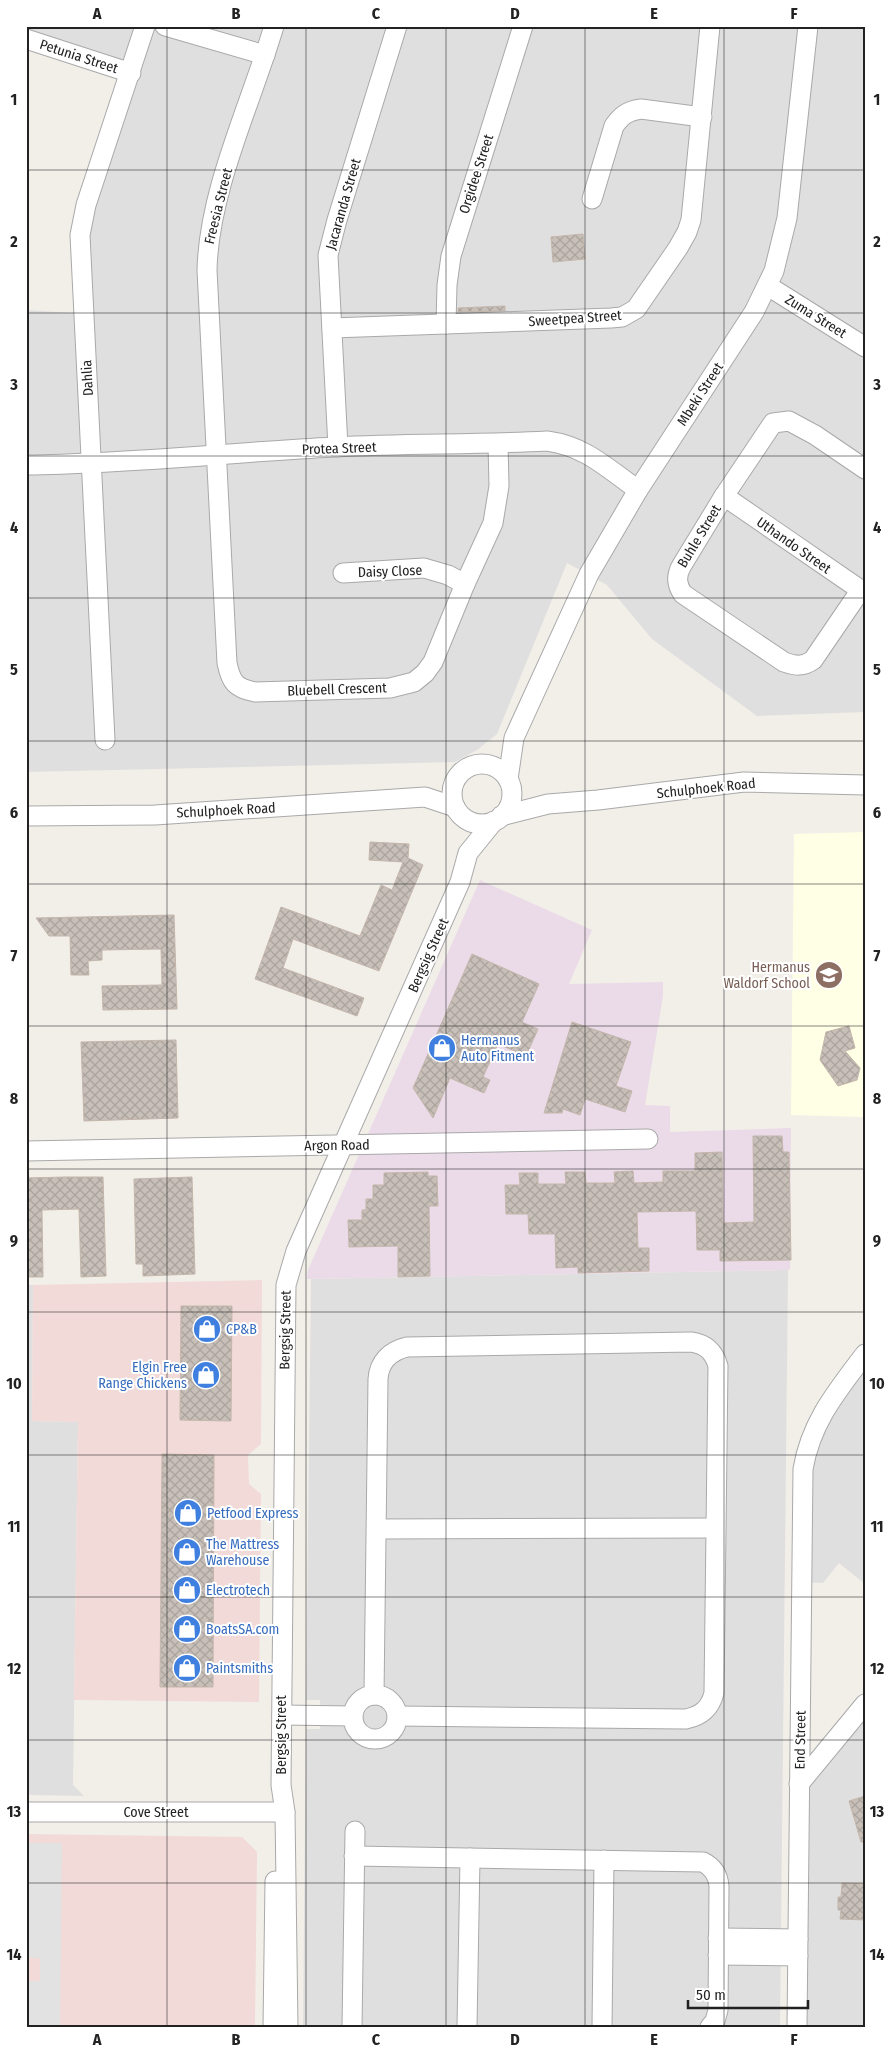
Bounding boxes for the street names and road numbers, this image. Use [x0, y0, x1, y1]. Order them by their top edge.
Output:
street label: Petunia Street [38, 36, 120, 77]
street label: Orgidee Street [456, 132, 497, 216]
street label: Jacaranda Street [322, 156, 365, 252]
street label: Freesia Street [201, 166, 236, 246]
street label: Zuma Street [782, 291, 850, 342]
street label: Sweetpea Street [528, 307, 623, 330]
street label: Dahlia [78, 359, 97, 397]
street label: Mbeki Street [674, 359, 727, 429]
street label: Protea Street [301, 439, 377, 458]
street label: Buhle Street [674, 501, 725, 571]
street label: Uthando Street [753, 513, 835, 578]
street label: Daisy Close [357, 562, 423, 581]
street label: Bluebell Crescent [287, 679, 387, 700]
street label: Schulphoek Road [656, 775, 756, 802]
street label: Schulphoek Road [176, 799, 276, 822]
street label: Bergsig Street [405, 915, 453, 995]
street label: Argon Road [304, 1136, 370, 1155]
street label: Bergsig Street [276, 1290, 295, 1370]
street label: Bergsig Street [273, 1695, 290, 1775]
street label: End Street [791, 1710, 810, 1770]
street label: Cove Street [124, 1804, 189, 1821]

